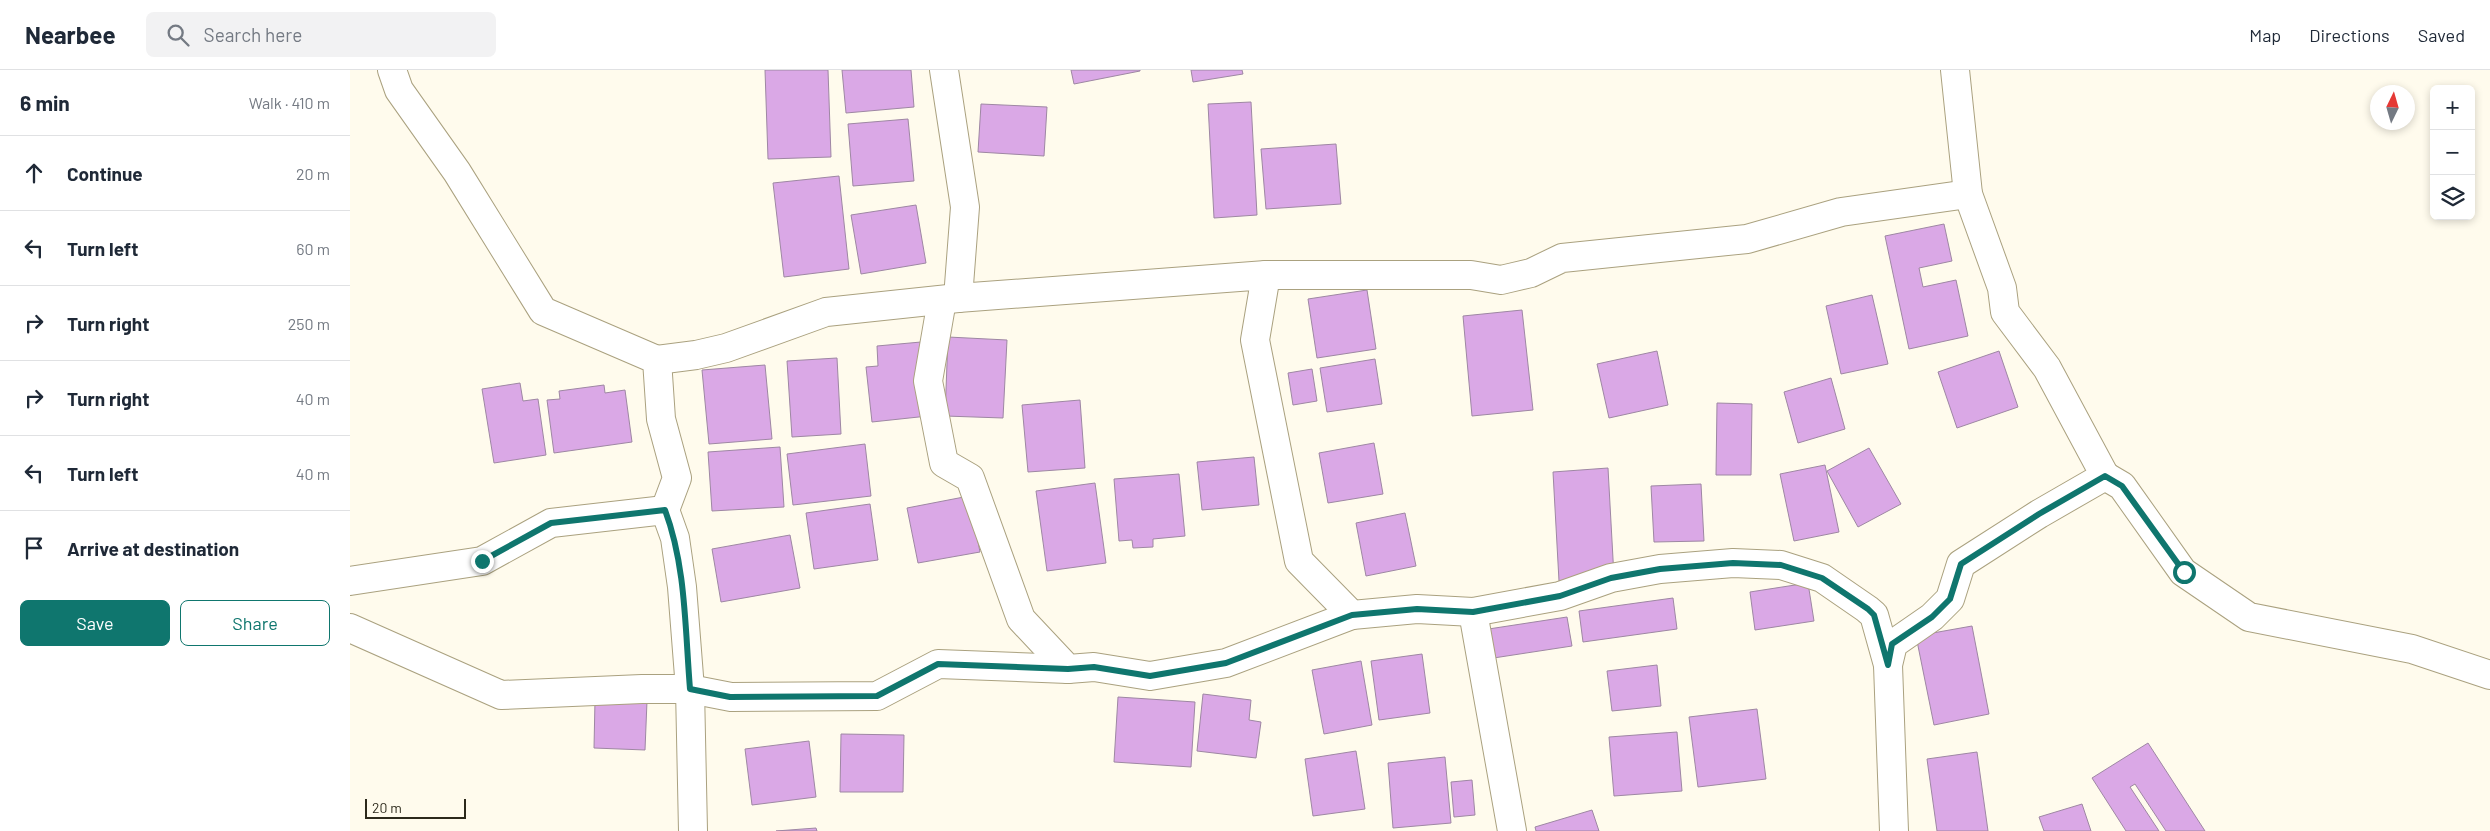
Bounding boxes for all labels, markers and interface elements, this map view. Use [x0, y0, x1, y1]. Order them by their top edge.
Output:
search box [146, 12, 496, 57]
text: Nearbee [25, 20, 116, 49]
icon: search [164, 21, 192, 49]
text: Search here [204, 23, 302, 46]
text: Map [2249, 24, 2281, 46]
text: Directions [2309, 24, 2390, 46]
text: Saved [2418, 24, 2465, 46]
north arrow [2370, 85, 2415, 130]
map controls [2430, 85, 2475, 220]
button: + [2430, 85, 2475, 130]
text: 6 min [20, 90, 70, 115]
text: Walk · 410 m [249, 93, 330, 112]
button: − [2430, 130, 2475, 175]
icon: ahead [20, 159, 48, 187]
text: Continue [67, 162, 143, 185]
text: 20 m [296, 164, 330, 183]
button: layers [2430, 175, 2475, 220]
icon: left [20, 234, 48, 262]
text: Turn left [67, 237, 138, 260]
text: 60 m [296, 239, 330, 258]
icon: right [20, 309, 48, 337]
text: Turn right [67, 312, 149, 335]
text: 250 m [288, 314, 330, 333]
icon: right [20, 384, 48, 412]
text: Turn right [67, 387, 149, 410]
text: 40 m [296, 389, 330, 408]
icon: left [20, 459, 48, 487]
text: Turn left [67, 462, 138, 485]
text: 40 m [296, 464, 330, 483]
icon: arrive [20, 534, 48, 562]
text: Arrive at destination [67, 537, 239, 560]
route end [471, 550, 494, 573]
route start [2173, 561, 2196, 584]
button: Save [20, 600, 170, 646]
button: Share [180, 600, 330, 646]
scale bar [365, 796, 466, 819]
text: 20 m [372, 799, 402, 816]

